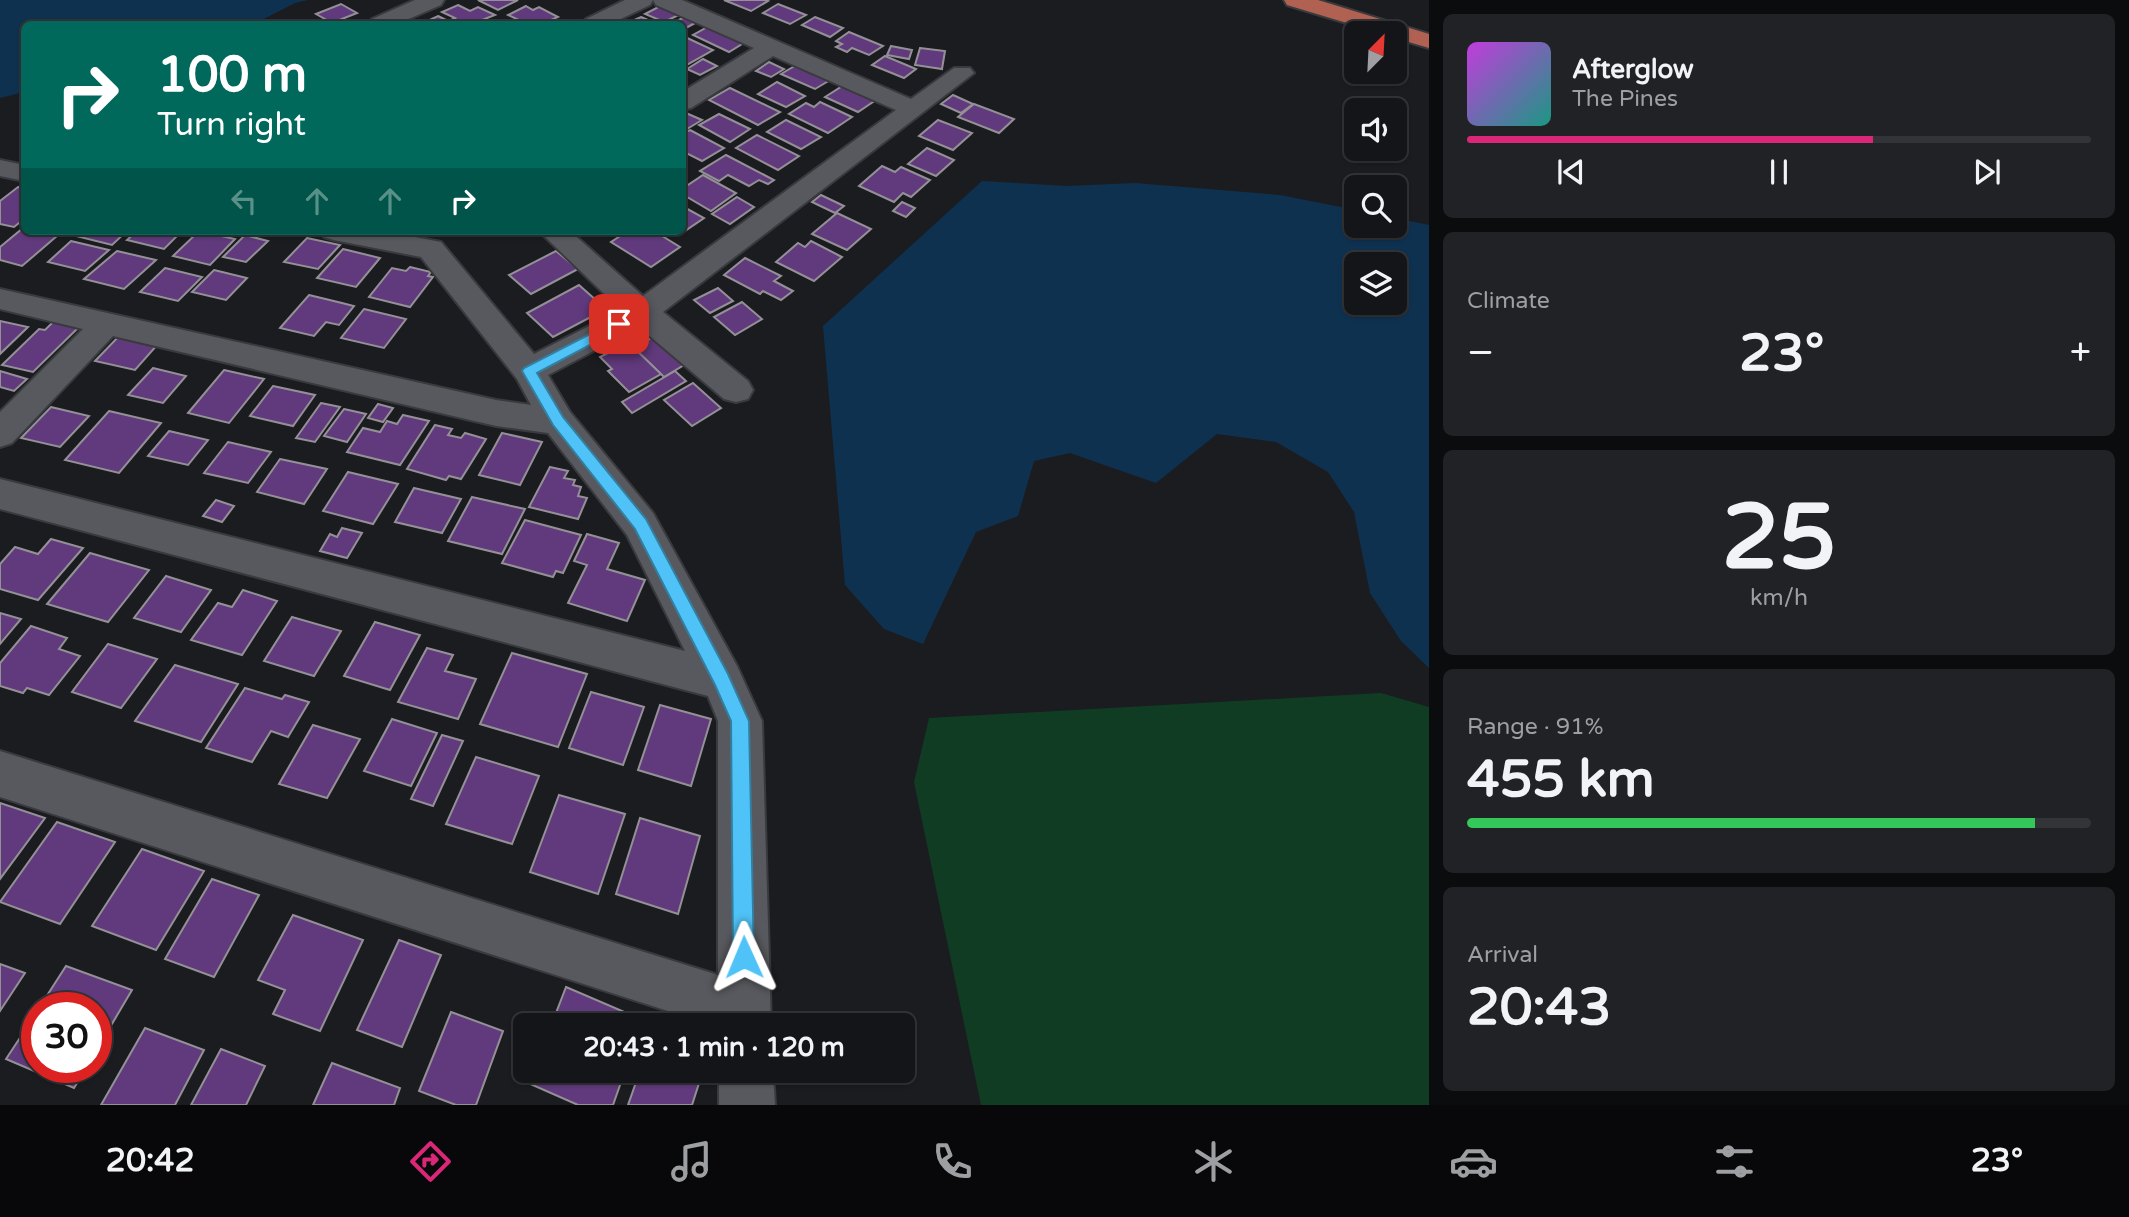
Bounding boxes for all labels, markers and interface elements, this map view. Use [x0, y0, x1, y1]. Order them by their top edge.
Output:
north arrow [1344, 21, 1407, 84]
map controls [1344, 21, 1407, 315]
text: 100 m [157, 46, 307, 105]
icon: right [42, 49, 133, 140]
text: Afterglow [1572, 54, 1694, 85]
text: The Pines [1572, 85, 1678, 113]
button: sound [1344, 98, 1407, 161]
text: Turn right [157, 106, 306, 144]
icon: previous [1552, 153, 1590, 191]
icon: pause [1760, 153, 1798, 191]
icon: next [1968, 153, 2006, 191]
button: search [1344, 175, 1407, 238]
icon: left [225, 182, 263, 220]
icon: ahead [298, 182, 336, 220]
icon: ahead [371, 182, 409, 220]
icon: right [444, 182, 482, 220]
button: layers [1344, 252, 1407, 315]
text: Climate [1467, 287, 1550, 315]
pin [589, 294, 649, 354]
icon: arrive [600, 305, 638, 343]
text: 23° [1739, 322, 1824, 385]
text: − [1467, 330, 1494, 376]
text: + [2070, 330, 2091, 376]
text: 25 [1722, 483, 1836, 593]
text: km/h [1750, 584, 1808, 612]
text: Range · 91% [1467, 713, 1603, 741]
text: 455 km [1467, 748, 1655, 811]
position arrow [707, 920, 781, 994]
text: Arrival [1467, 941, 1538, 969]
text: 20:43 [1467, 976, 1611, 1039]
speed limit sign: 30 [21, 992, 112, 1083]
text: 20:43 · 1 min · 120 m [583, 1032, 845, 1063]
icon: directions [406, 1137, 455, 1186]
icon: music [667, 1137, 716, 1186]
icon: phone [928, 1137, 977, 1186]
icon: climate [1189, 1137, 1238, 1186]
icon: car [1449, 1137, 1498, 1186]
icon: filters [1710, 1137, 1759, 1186]
text: 20:42 [106, 1142, 195, 1180]
text: 23° [1971, 1142, 2023, 1180]

